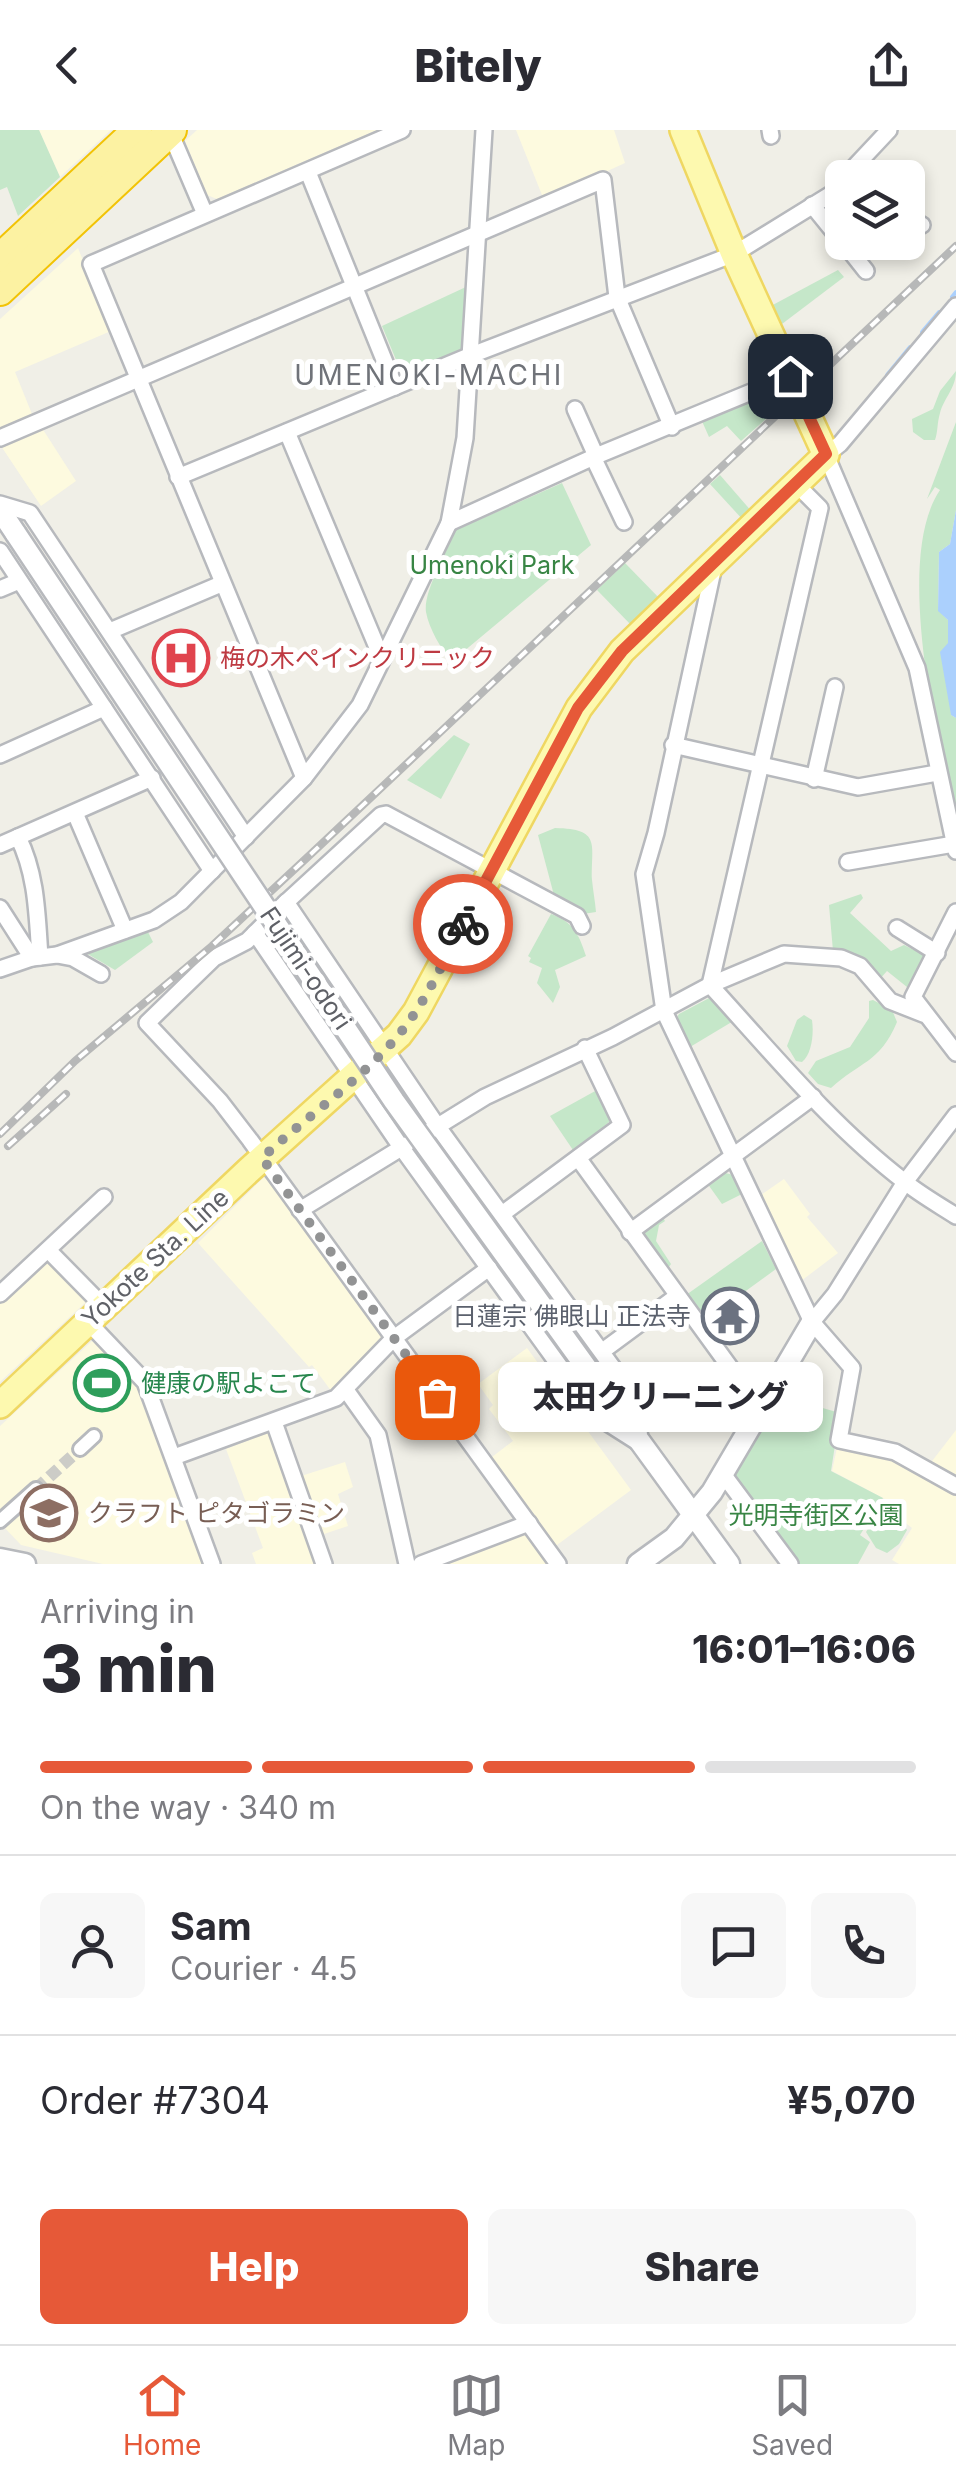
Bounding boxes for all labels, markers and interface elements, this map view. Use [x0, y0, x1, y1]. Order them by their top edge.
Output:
icon: back [40, 38, 95, 93]
text: Bitely [414, 38, 542, 93]
icon: share [861, 38, 916, 93]
map controls [825, 160, 925, 260]
button: layers [825, 160, 925, 260]
pin [748, 334, 833, 419]
icon: home [763, 349, 818, 404]
district label: UMENOKI-MACHI [294, 358, 564, 392]
park label: Umenoki Park [409, 550, 575, 580]
hospital icon: 梅の木ペインクリニック [151, 628, 211, 688]
place label: 梅の木ペインクリニック [220, 643, 495, 673]
courier [413, 874, 513, 974]
icon: bike [436, 897, 491, 952]
street label: Fujimi-odori [254, 901, 358, 1035]
street label: Yokote Sta. Line [75, 1182, 235, 1334]
temple icon: 日蓮宗 佛眼山 正法寺 [700, 1286, 760, 1346]
place label: 日蓮宗 佛眼山 正法寺 [452, 1301, 691, 1331]
sports icon: 健康の駅よこて [72, 1353, 132, 1413]
pin [395, 1355, 480, 1440]
callout: 太田クリーニング [497, 1362, 822, 1432]
place label: 健康の駅よこて [141, 1368, 316, 1398]
icon: bag [410, 1370, 465, 1425]
text: 太田クリーニング [532, 1377, 789, 1416]
school or university icon: クラフト ピタゴラミン [19, 1483, 79, 1543]
place label: クラフト ピタゴラミン [88, 1498, 345, 1528]
park label: 光明寺街区公園 [728, 1500, 904, 1530]
text: Arriving in [40, 1592, 195, 1631]
text: 16:01–16:06 [692, 1626, 916, 1672]
text: 3 min [40, 1629, 217, 1708]
text: On the way · 340 m [40, 1788, 336, 1827]
button: person [40, 1893, 145, 1998]
button: chat [681, 1893, 786, 1998]
button: phone [811, 1893, 916, 1998]
text: Sam [170, 1903, 252, 1949]
text: Courier · 4.5 [170, 1949, 358, 1988]
text: Order #7304 [40, 2077, 270, 2123]
text: ¥5,070 [787, 2077, 916, 2123]
button: Help [40, 2209, 468, 2324]
button: Share [488, 2209, 916, 2324]
tab: Home [123, 2368, 201, 2462]
tab: Map [447, 2368, 505, 2462]
tab: Saved [751, 2368, 833, 2462]

